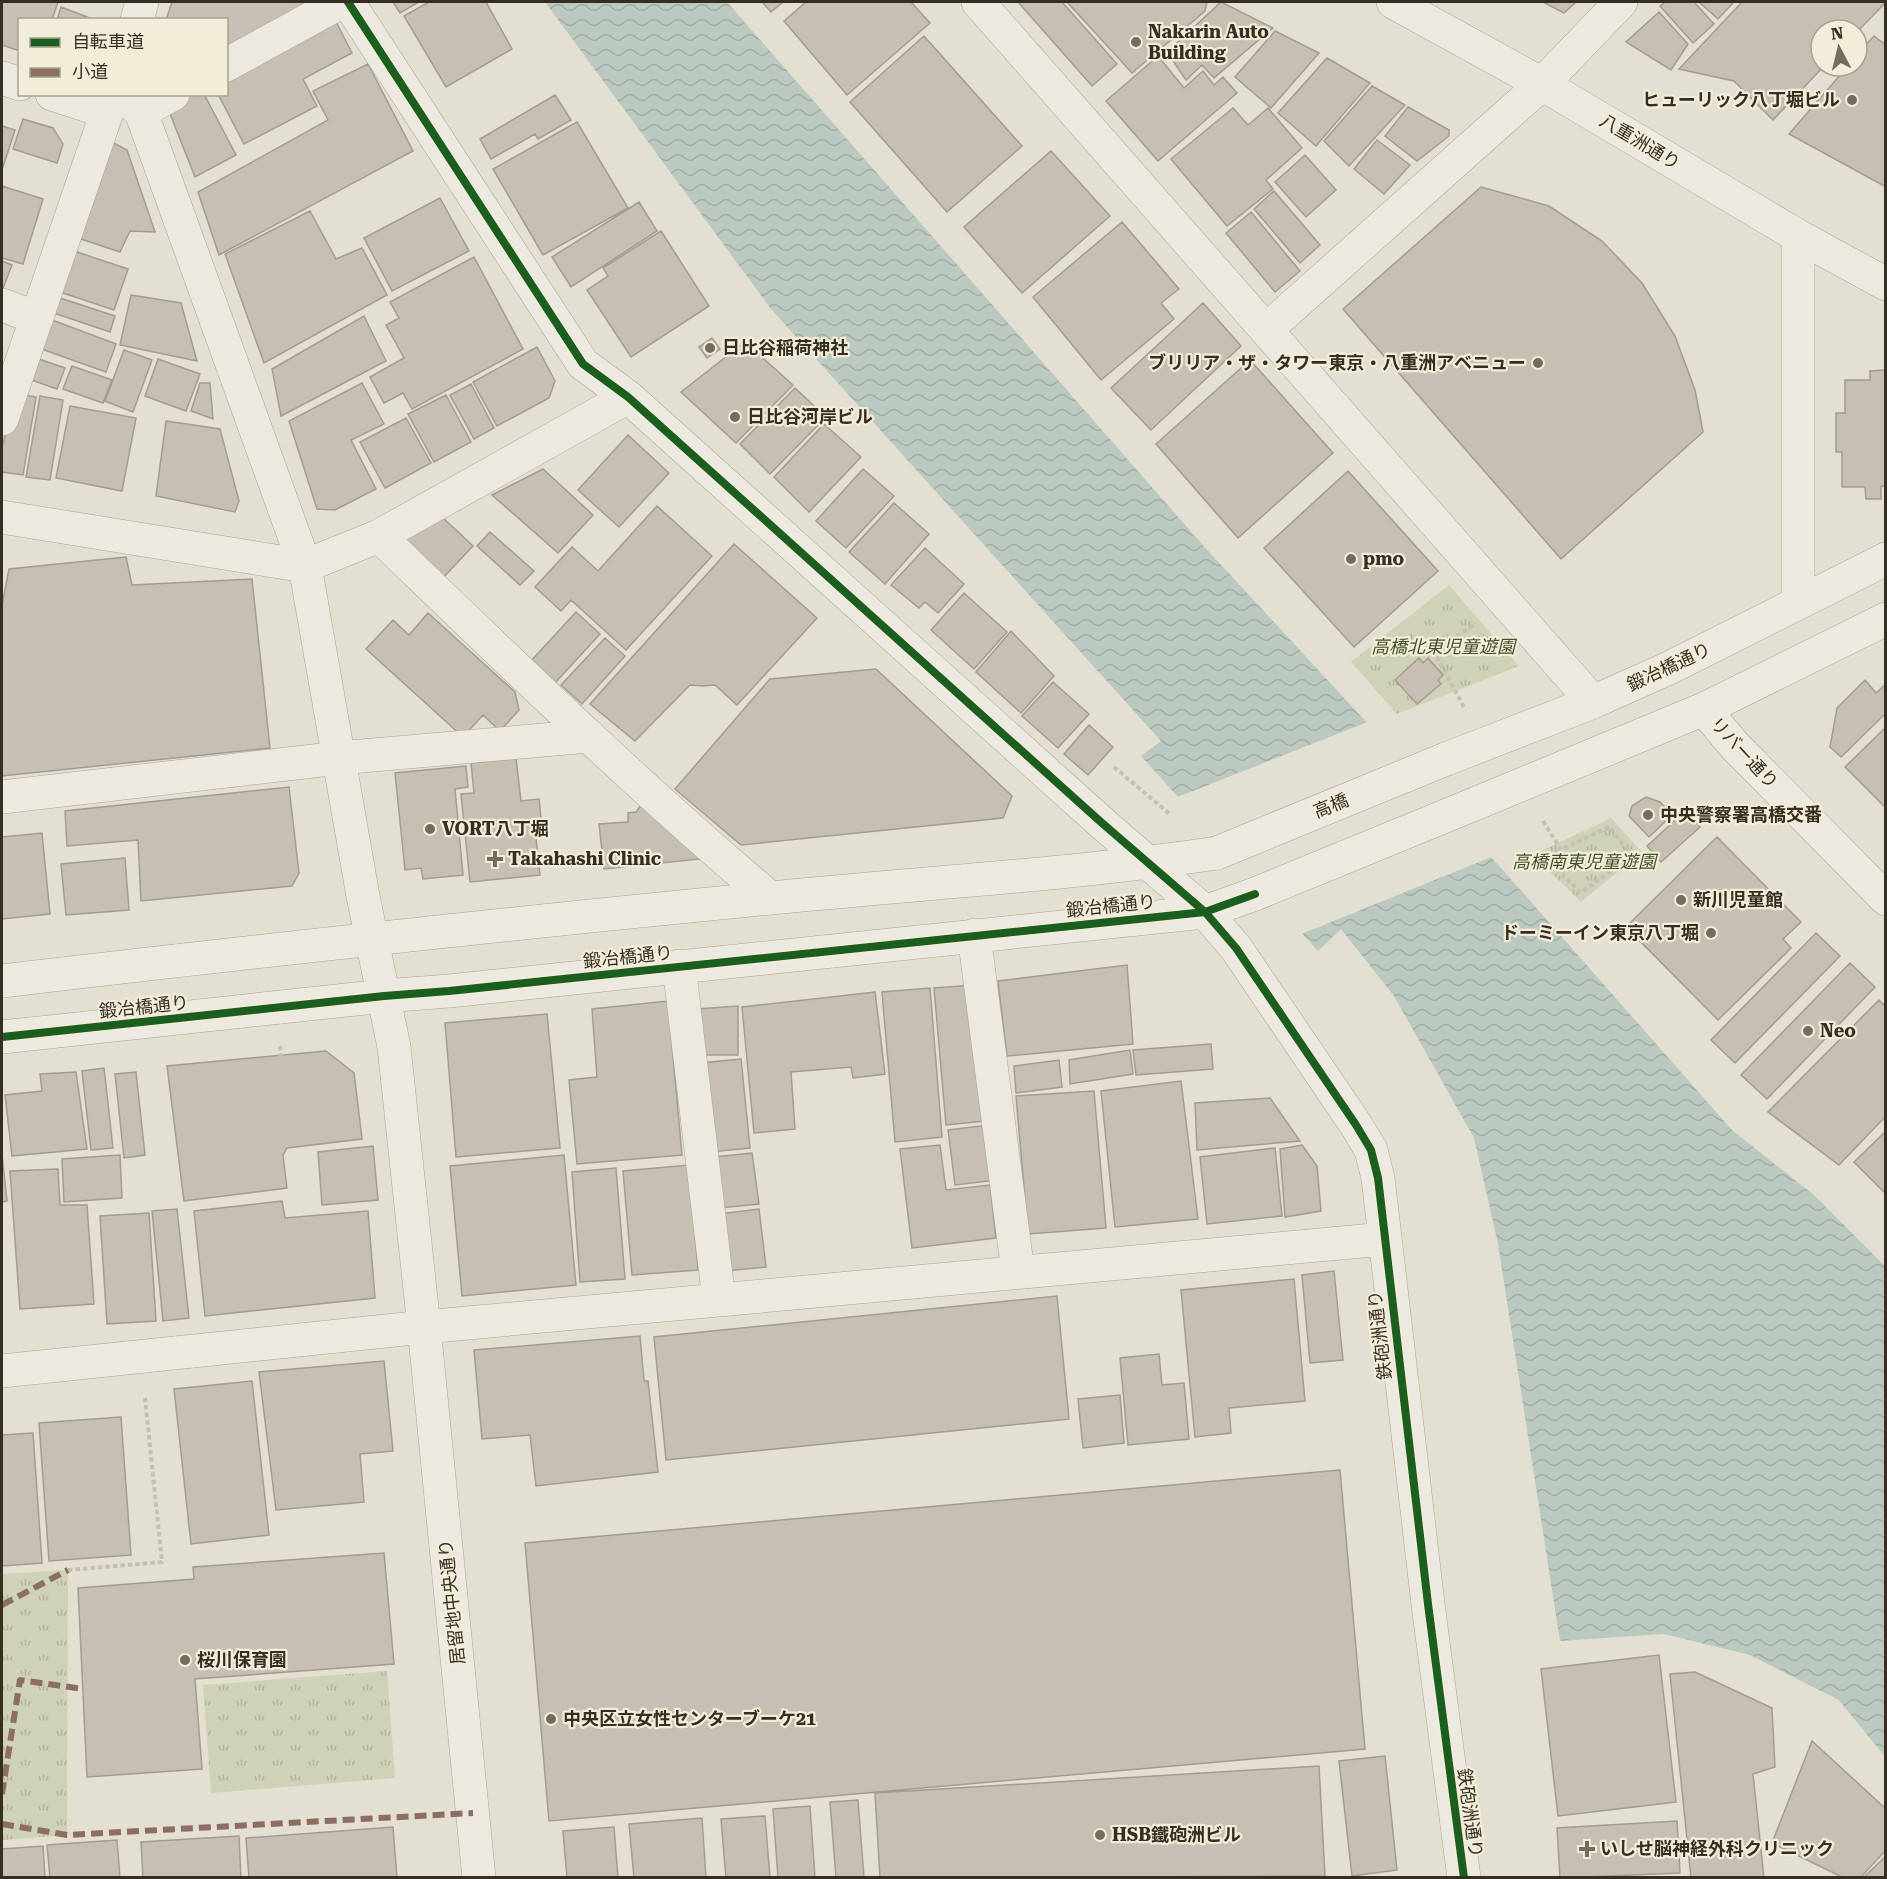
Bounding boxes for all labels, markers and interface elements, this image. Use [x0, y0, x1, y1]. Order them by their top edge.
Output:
legend [18, 18, 228, 96]
north arrow [1809, 18, 1869, 78]
place label: Nakarin Auto Building [1148, 21, 1269, 63]
text: N [1830, 23, 1845, 44]
text: 自転車道 [72, 31, 144, 52]
marker: Nakarin Auto Building [1129, 35, 1143, 49]
text: 小道 [72, 61, 108, 82]
place label: ヒューリック八丁堀ビル [1642, 89, 1840, 110]
marker: ヒューリック八丁堀ビル [1845, 93, 1859, 107]
street label: 八重洲通り [1596, 109, 1684, 174]
place label: 日比谷稲荷神社 [722, 337, 848, 358]
marker: 日比谷稲荷神社 [703, 341, 717, 355]
place label: ブリリア・ザ・タワー東京・八重洲アベニュー [1148, 352, 1526, 373]
marker: ブリリア・ザ・タワー東京・八重洲アベニュー [1531, 356, 1545, 370]
place label: 日比谷河岸ビル [747, 406, 873, 427]
marker: 日比谷河岸ビル [728, 410, 742, 424]
place label: pmo [1363, 548, 1404, 569]
marker: pmo [1344, 552, 1358, 566]
park label: 高橋北東児童遊園 [1371, 636, 1518, 657]
street label: 鍛冶橋通り [1624, 638, 1714, 695]
street label: リバー通り [1706, 713, 1783, 793]
street label: 高橋 [1310, 789, 1351, 822]
place label: 中央警察署高橋交番 [1660, 804, 1822, 825]
marker: 中央警察署高橋交番 [1641, 808, 1655, 822]
place label: VORT八丁堀 [442, 818, 549, 839]
marker: VORT八丁堀 [423, 822, 437, 836]
place label: Takahashi Clinic [508, 848, 661, 869]
marker: Takahashi Clinic [486, 850, 504, 868]
park label: 高橋南東児童遊園 [1512, 851, 1659, 872]
place label: 新川児童館 [1693, 889, 1783, 910]
street label: 鍛冶橋通り [1065, 890, 1157, 921]
marker: 新川児童館 [1674, 893, 1688, 907]
place label: ドーミーイン東京八丁堀 [1501, 922, 1699, 943]
marker: ドーミーイン東京八丁堀 [1704, 926, 1718, 940]
street label: 鍛冶橋通り [582, 941, 674, 972]
street label: 鍛冶橋通り [98, 991, 190, 1022]
place label: Neo [1820, 1020, 1856, 1041]
marker: Neo [1801, 1024, 1815, 1038]
street label: 鉄砲洲通り [1364, 1289, 1395, 1381]
street label: 居留地中央通り [434, 1538, 469, 1666]
place label: 桜川保育園 [197, 1649, 287, 1670]
marker: 桜川保育園 [178, 1653, 192, 1667]
place label: 中央区立女性センターブーケ21 [563, 1708, 816, 1729]
marker: 中央区立女性センターブーケ21 [544, 1712, 558, 1726]
street label: 鉄砲洲通り [1454, 1767, 1487, 1859]
place label: HSB鐵砲洲ビル [1112, 1824, 1241, 1845]
marker: HSB鐵砲洲ビル [1093, 1828, 1107, 1842]
place label: いしせ脳神経外科クリニック [1600, 1838, 1834, 1859]
marker: いしせ脳神経外科クリニック [1578, 1840, 1596, 1858]

